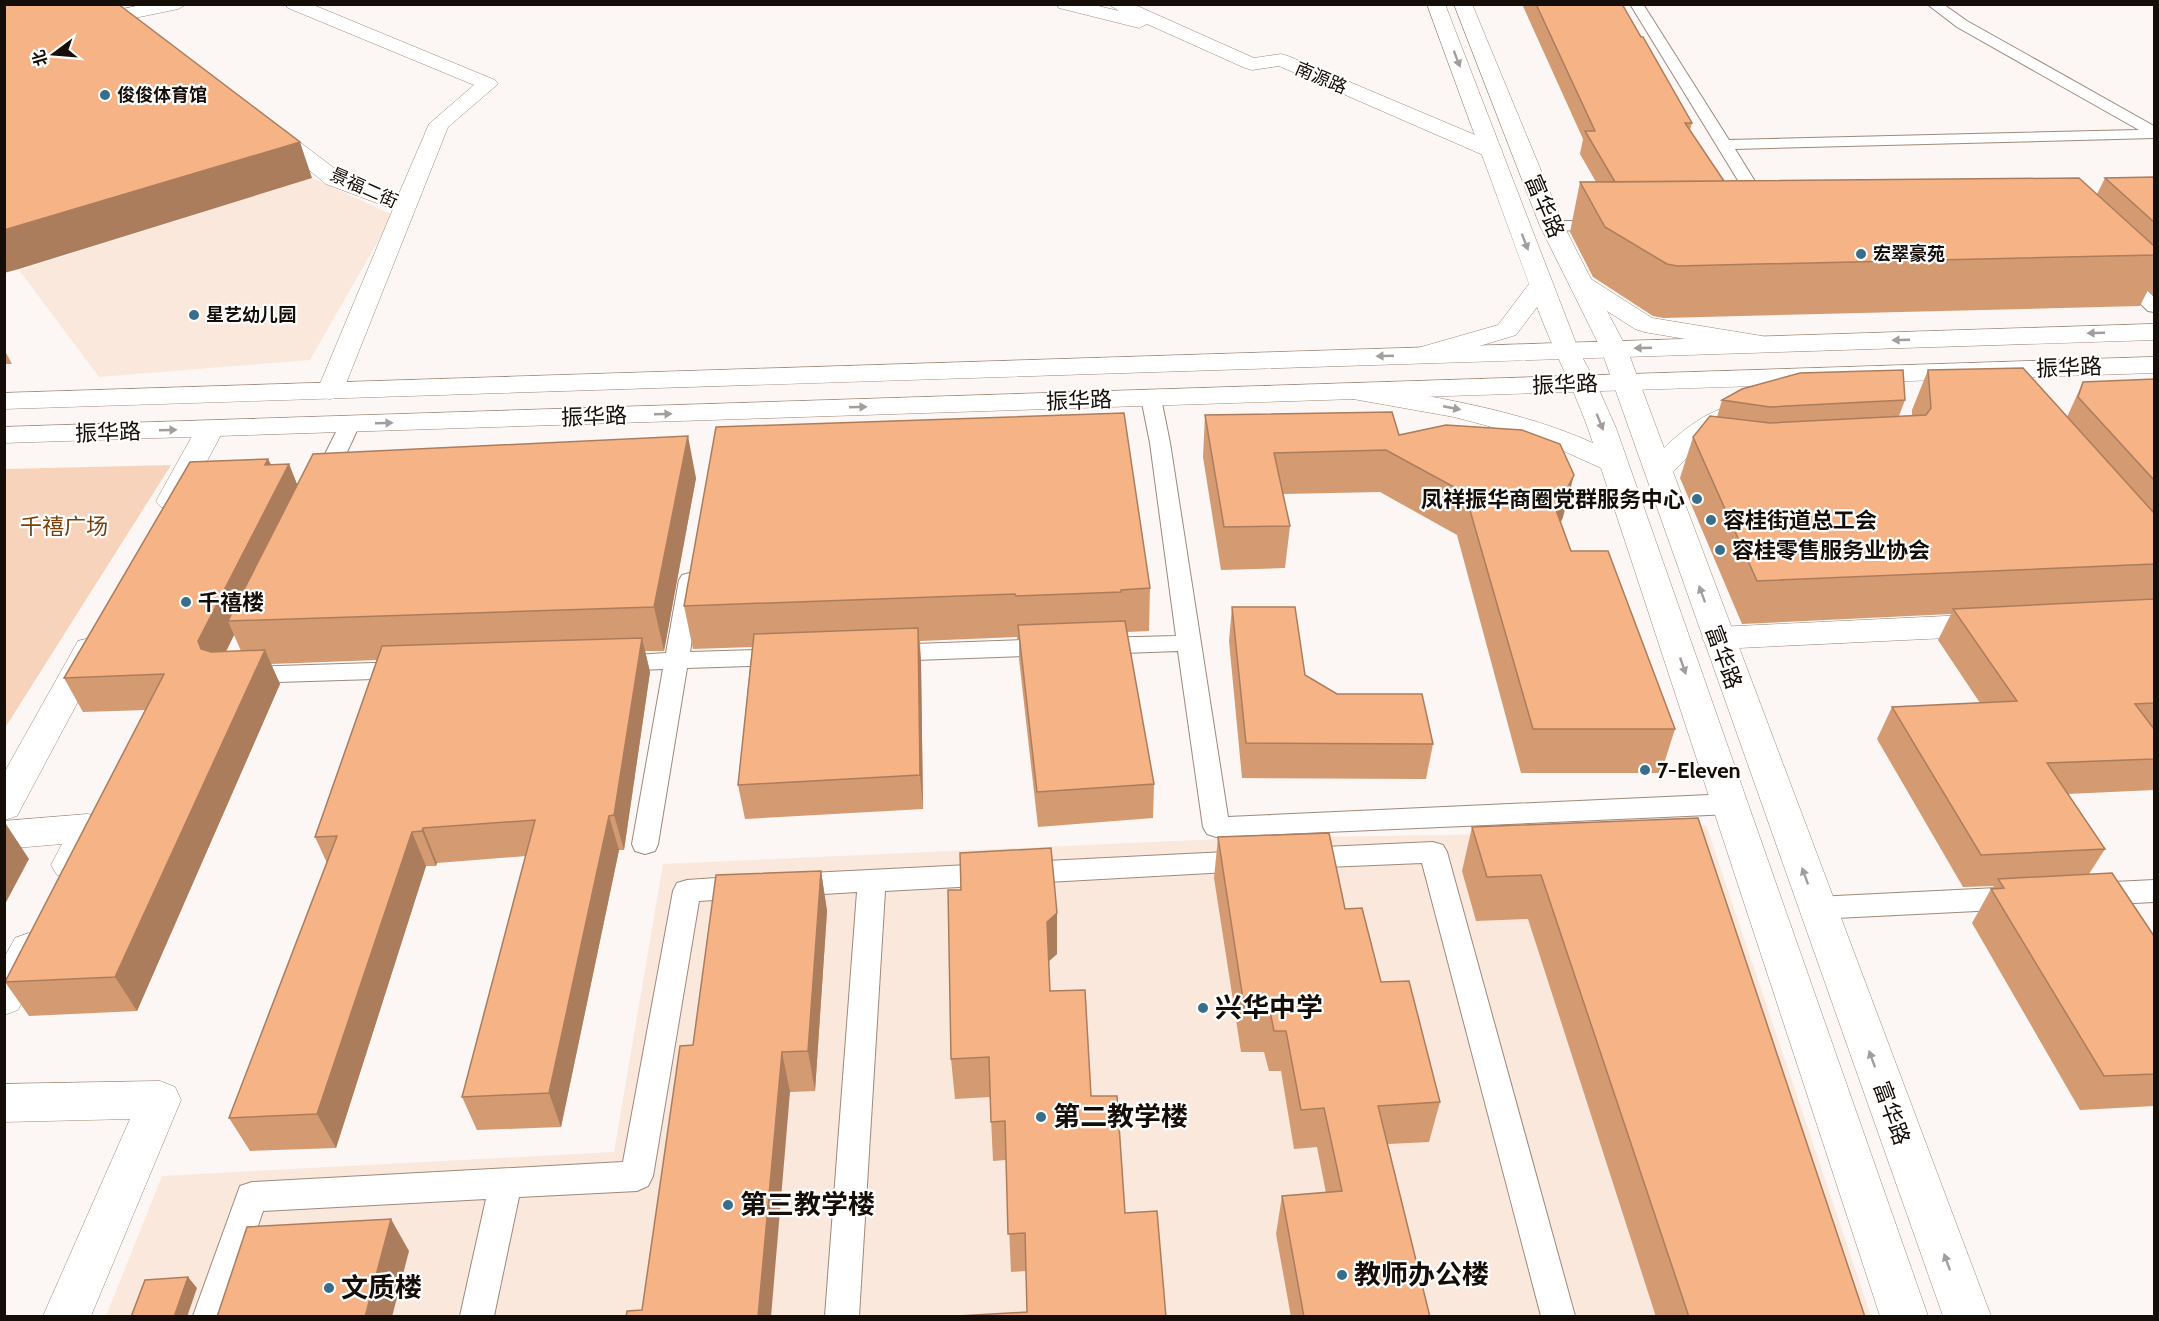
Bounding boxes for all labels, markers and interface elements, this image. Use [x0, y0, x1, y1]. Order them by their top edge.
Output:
north arrow [24, 24, 84, 84]
text: 北 [29, 48, 51, 68]
one-way arrow [1452, 50, 1462, 68]
street label: 南源路 [1292, 57, 1350, 99]
place label: 俊俊体育馆 [117, 84, 207, 106]
marker: 俊俊体育馆 [98, 88, 112, 102]
street label: 景福二街 [327, 163, 401, 213]
street label: 富华路 [1519, 171, 1570, 242]
one-way arrow [1521, 233, 1531, 251]
place label: 宏翠豪苑 [1873, 243, 1945, 265]
marker: 宏翠豪苑 [1854, 247, 1868, 261]
place label: 星艺幼儿园 [206, 304, 296, 326]
marker: 星艺幼儿园 [187, 308, 201, 322]
one-way arrow [2087, 329, 2106, 338]
one-way arrow [1892, 335, 1911, 344]
one-way arrow [1634, 344, 1653, 353]
one-way arrow [1376, 352, 1395, 361]
street label: 振华路 [2036, 353, 2102, 382]
street label: 振华路 [1532, 370, 1598, 399]
street label: 振华路 [1046, 386, 1112, 415]
street label: 振华路 [561, 402, 627, 431]
one-way arrow [848, 403, 867, 412]
one-way arrow [1442, 404, 1461, 413]
one-way arrow [653, 409, 672, 418]
one-way arrow [1595, 413, 1605, 431]
street label: 振华路 [75, 418, 141, 447]
one-way arrow [374, 418, 393, 428]
one-way arrow [158, 425, 177, 435]
place label: 凤祥振华商圈党群服务中心 [1421, 486, 1685, 513]
marker: 凤祥振华商圈党群服务中心 [1690, 492, 1704, 506]
place label: 容桂街道总工会 [1723, 507, 1877, 534]
park label: 千禧广场 [20, 513, 108, 540]
marker: 容桂街道总工会 [1704, 513, 1718, 527]
place label: 容桂零售服务业协会 [1732, 537, 1930, 564]
marker: 容桂零售服务业协会 [1713, 543, 1727, 557]
one-way arrow [1696, 585, 1706, 603]
place label: 千禧楼 [198, 589, 264, 616]
marker: 千禧楼 [179, 595, 193, 609]
street label: 富华路 [1700, 622, 1748, 693]
one-way arrow [1679, 657, 1689, 675]
place label: 7-Eleven [1657, 757, 1741, 784]
marker: 7-Eleven [1638, 763, 1652, 777]
one-way arrow [1799, 867, 1809, 885]
place label: 兴华中学 [1215, 991, 1323, 1024]
marker: 兴华中学 [1196, 1001, 1210, 1015]
one-way arrow [1867, 1050, 1877, 1068]
street label: 富华路 [1868, 1078, 1916, 1149]
place label: 第二教学楼 [1053, 1100, 1188, 1133]
marker: 第二教学楼 [1034, 1110, 1048, 1124]
place label: 第三教学楼 [740, 1188, 875, 1221]
marker: 第三教学楼 [721, 1198, 735, 1212]
one-way arrow [1942, 1252, 1952, 1270]
place label: 教师办公楼 [1354, 1258, 1489, 1291]
marker: 教师办公楼 [1335, 1268, 1349, 1282]
place label: 文质楼 [341, 1271, 422, 1304]
marker: 文质楼 [322, 1281, 336, 1295]

